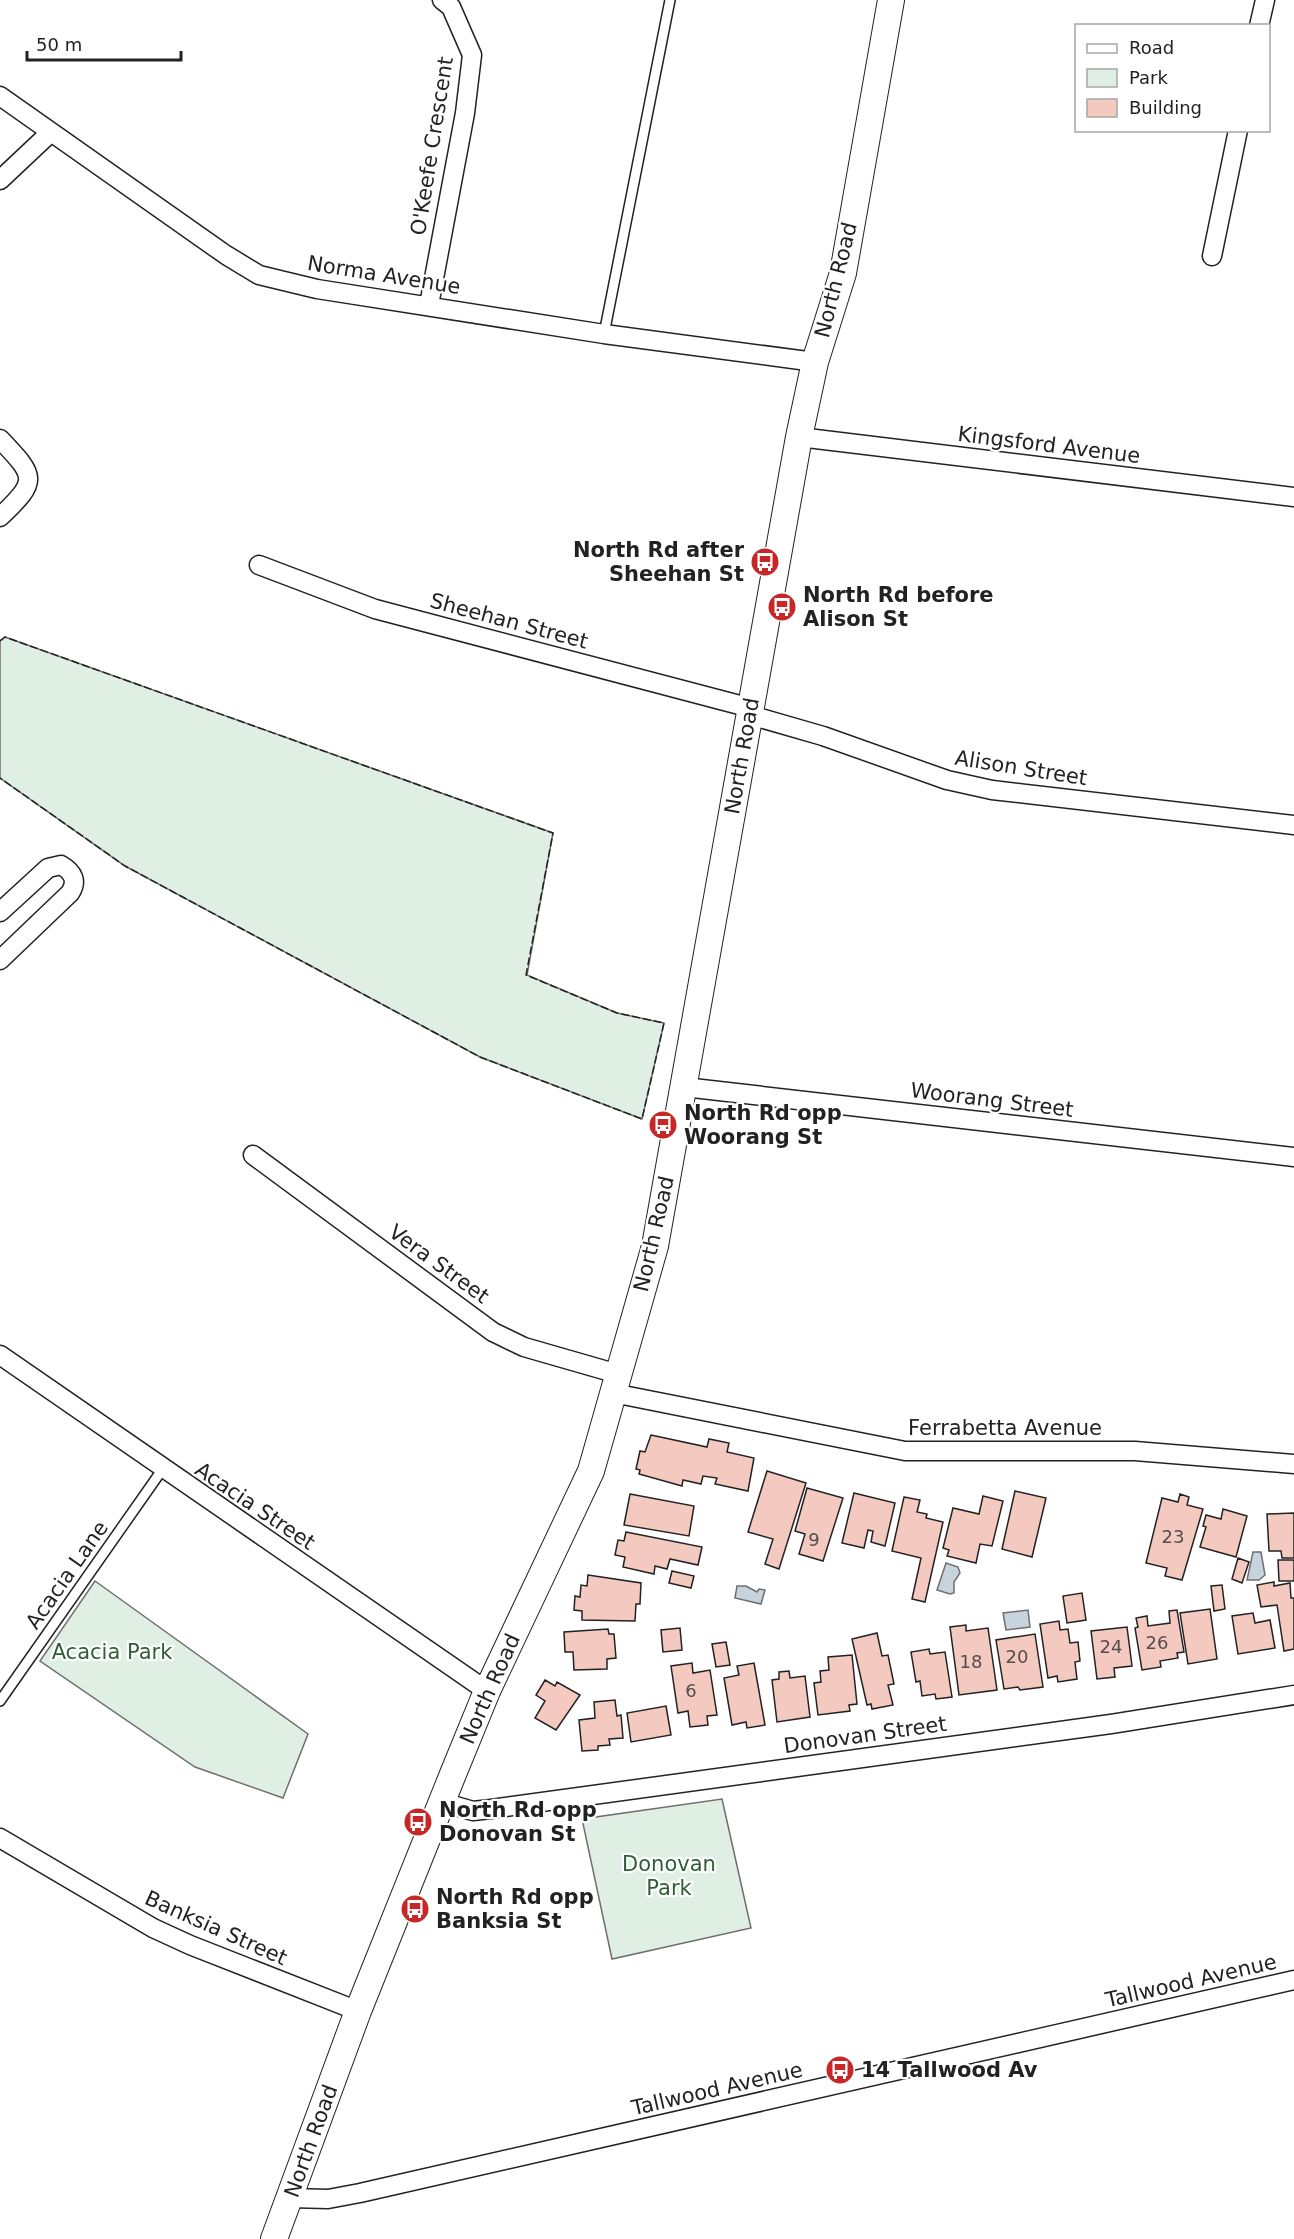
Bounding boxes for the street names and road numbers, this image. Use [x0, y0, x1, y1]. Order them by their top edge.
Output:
street label: O'Keefe Crescent [406, 55, 458, 237]
street label: North Road [810, 220, 862, 340]
street label: Norma Avenue [306, 251, 462, 299]
street label: Kingsford Avenue [956, 422, 1142, 468]
street label: Sheehan Street [427, 588, 591, 654]
street label: North Road [720, 696, 764, 816]
street label: Alison Street [953, 746, 1089, 790]
street label: Woorang Street [909, 1078, 1075, 1122]
street label: North Road [629, 1174, 679, 1294]
street label: Vera Street [384, 1220, 494, 1308]
street label: Ferrabetta Avenue [908, 1416, 1102, 1440]
street label: Acacia Street [191, 1457, 319, 1555]
street label: Acacia Lane [21, 1516, 113, 1634]
street label: North Road [455, 1630, 525, 1748]
street label: Donovan Street [782, 1712, 948, 1758]
street label: Banksia Street [141, 1886, 291, 1970]
street label: Tallwood Avenue [1102, 1950, 1279, 2013]
street label: Tallwood Avenue [628, 2058, 805, 2121]
street label: North Road [280, 2081, 342, 2201]

